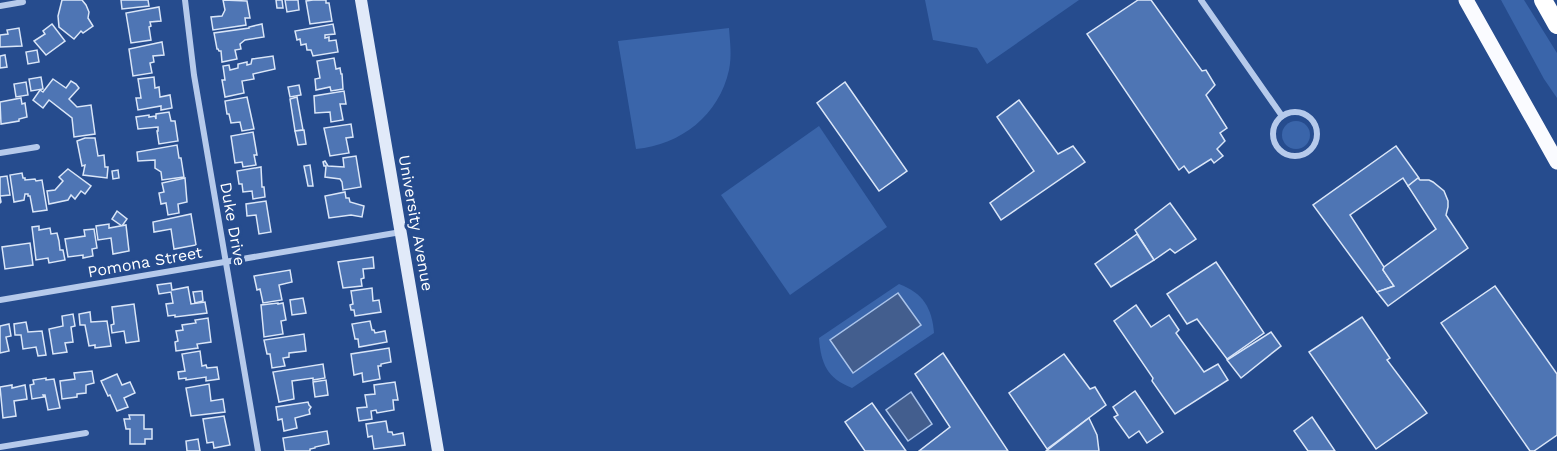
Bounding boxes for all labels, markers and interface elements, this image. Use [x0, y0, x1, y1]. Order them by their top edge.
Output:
street label: University Avenue [395, 153, 437, 293]
street label: Duke Drive [216, 181, 250, 267]
street label: Pomona Street [86, 242, 204, 281]

